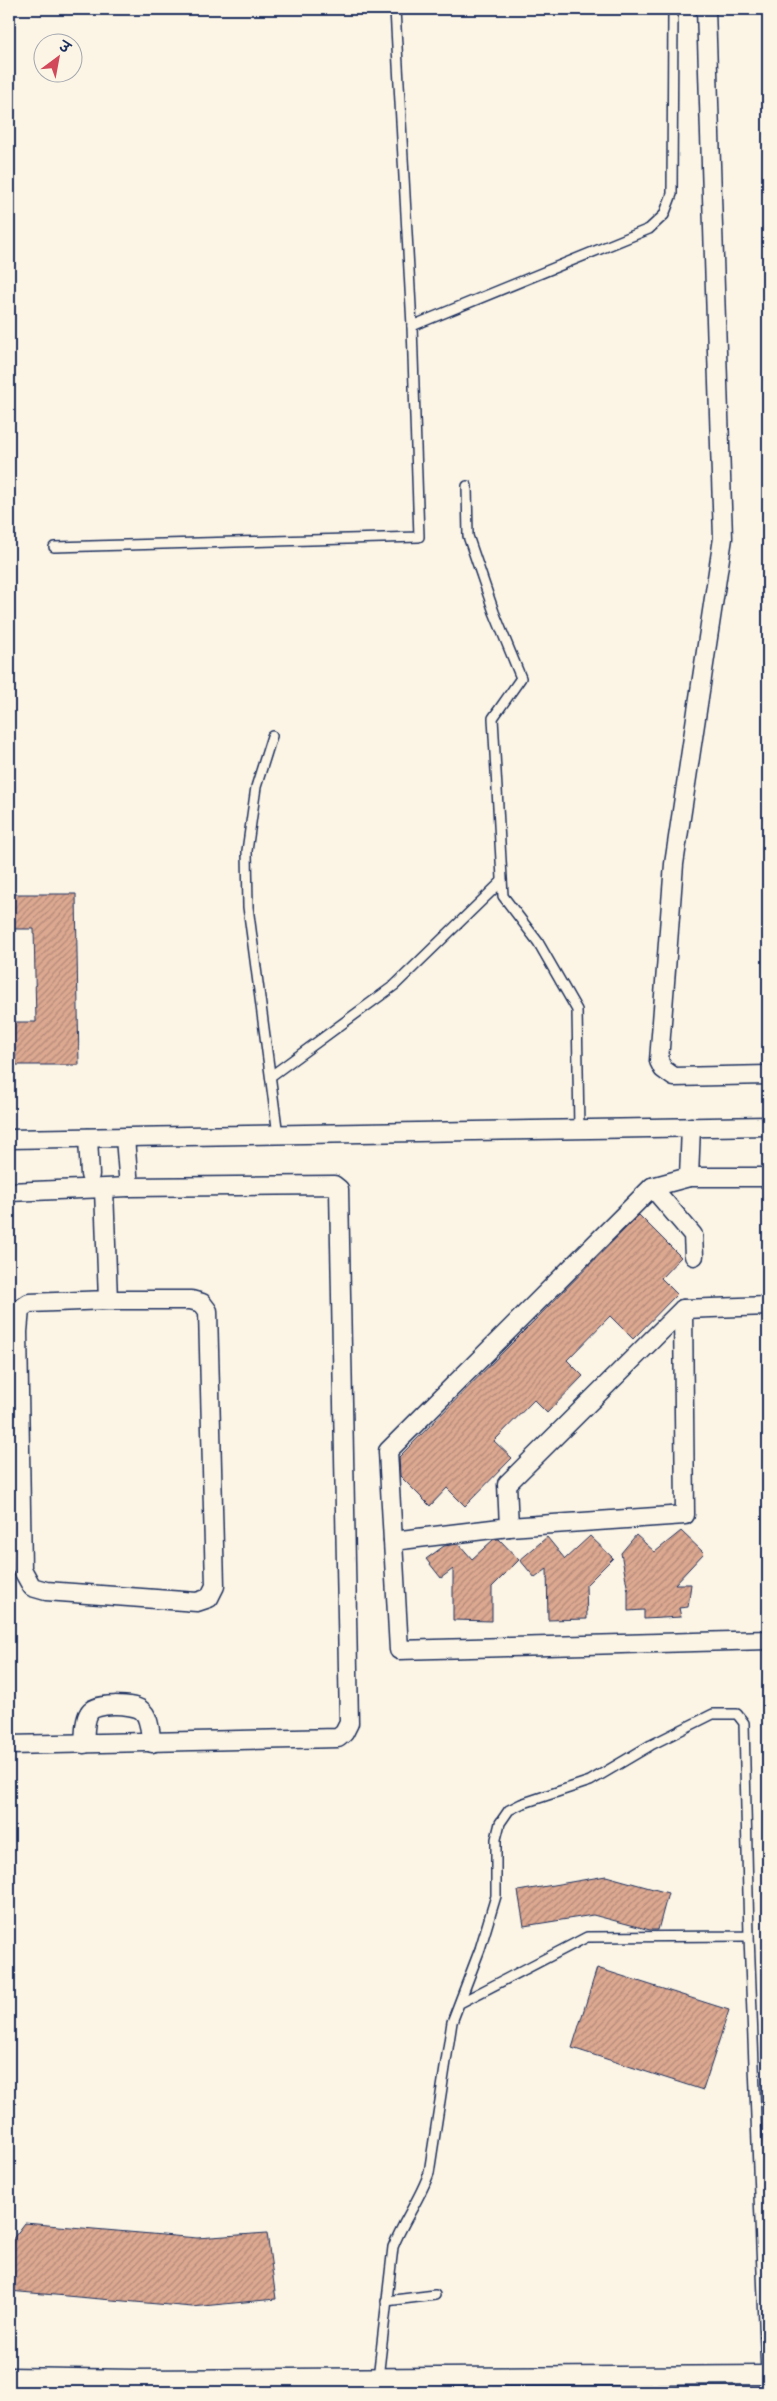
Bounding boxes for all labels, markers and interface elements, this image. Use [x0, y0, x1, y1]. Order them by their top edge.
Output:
north arrow [32, 32, 82, 82]
text: उ [54, 34, 76, 59]

